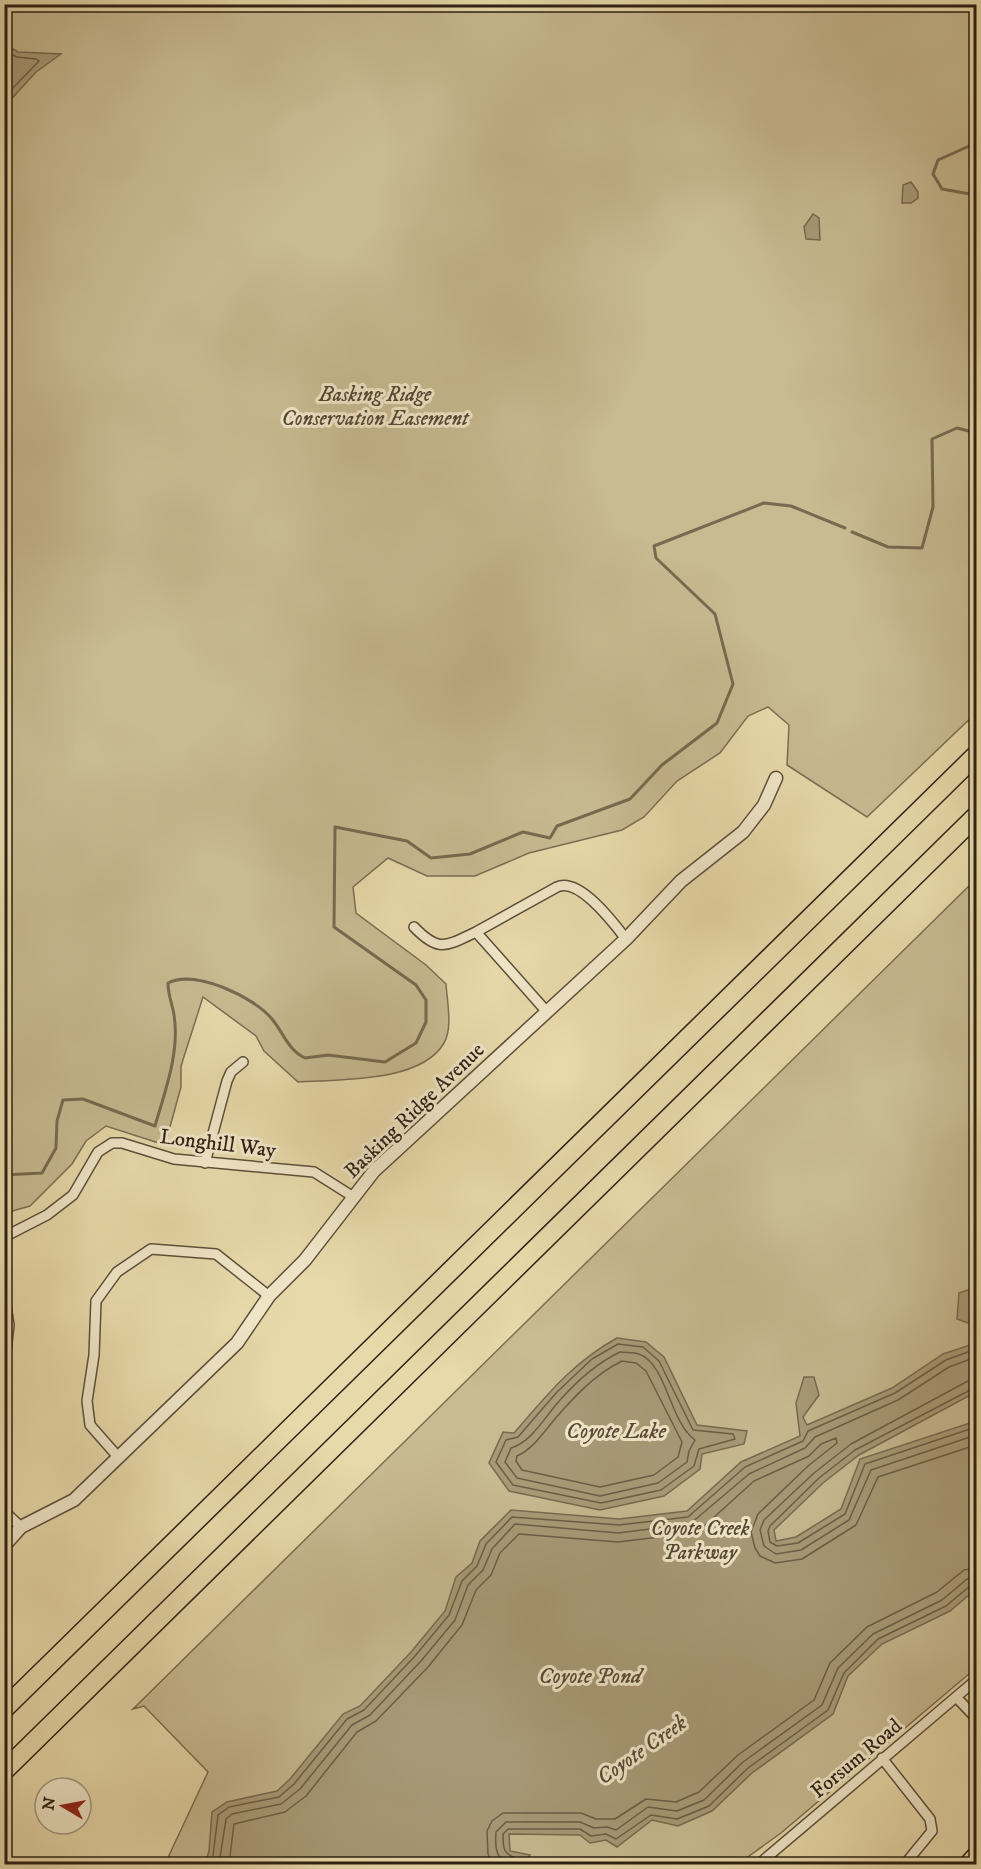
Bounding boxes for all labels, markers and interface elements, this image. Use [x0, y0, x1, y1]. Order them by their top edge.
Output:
park label: Basking Ridge Conservation Easement [282, 382, 470, 432]
street label: Basking Ridge Avenue [339, 1037, 490, 1184]
street label: Longhill Way [158, 1124, 278, 1164]
water label: Coyote Lake [566, 1418, 666, 1445]
park label: Coyote Creek Parkway [650, 1516, 750, 1566]
water label: Coyote Pond [538, 1663, 645, 1690]
water label: Coyote Creek [592, 1709, 693, 1791]
street label: Forsum Road [806, 1713, 908, 1804]
north arrow [33, 1776, 93, 1836]
text: N [38, 1795, 60, 1812]

